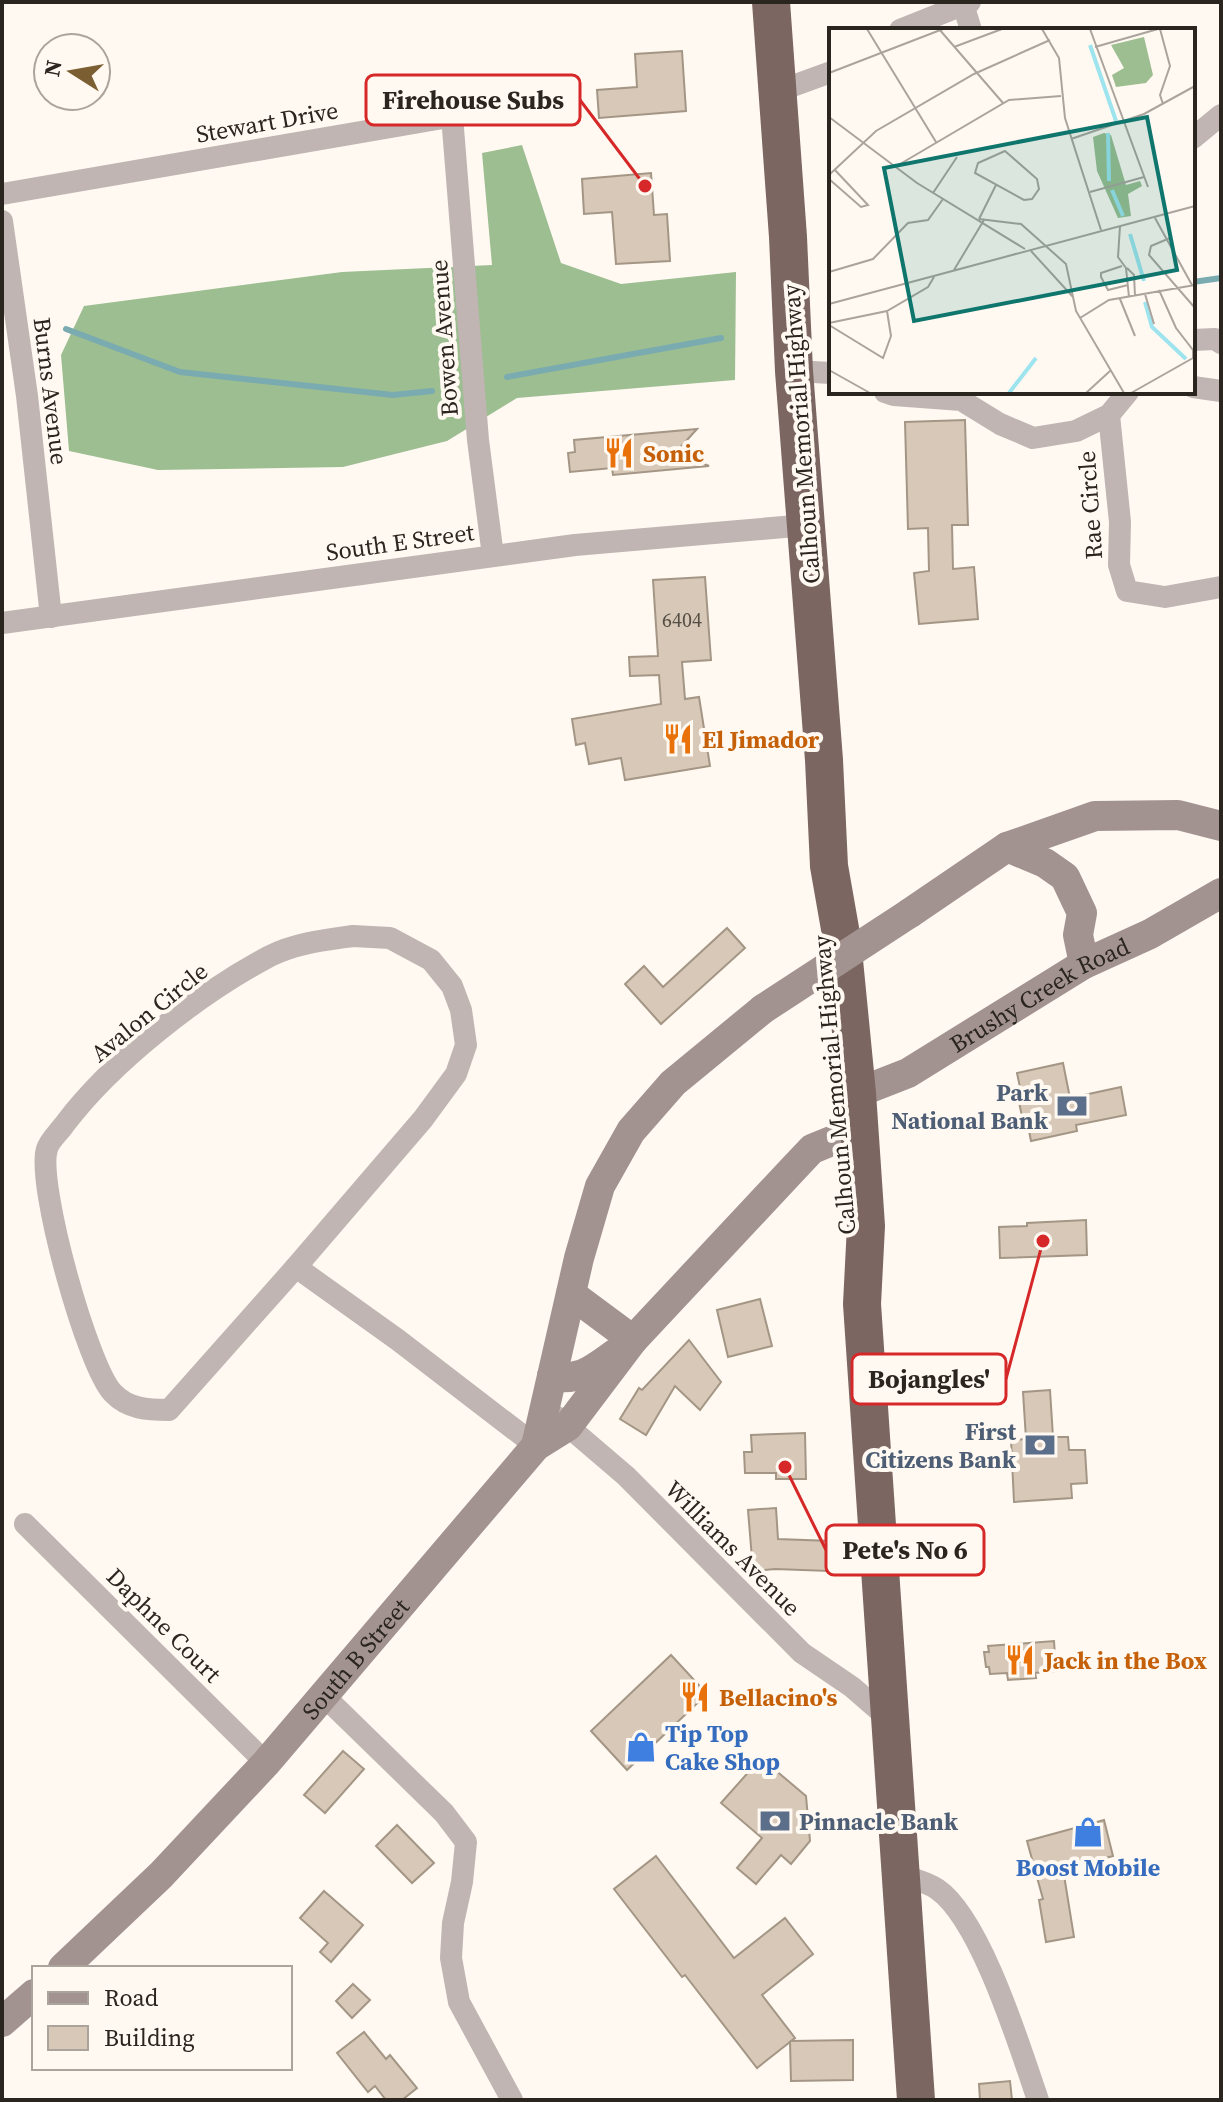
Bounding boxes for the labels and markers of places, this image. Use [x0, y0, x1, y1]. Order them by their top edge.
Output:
callout: Firehouse Subs [366, 75, 580, 125]
restaurant icon: Sonic [602, 436, 636, 470]
place label: Sonic [643, 437, 704, 470]
restaurant icon: El Jimador [661, 722, 695, 756]
place label: El Jimador [702, 723, 820, 756]
place label: Park National Bank [891, 1076, 1049, 1137]
bank icon: Park National Bank [1055, 1089, 1089, 1123]
callout: Bojangles' [852, 1354, 1006, 1404]
place label: First Citizens Bank [865, 1415, 1017, 1476]
bank icon: First Citizens Bank [1023, 1428, 1057, 1462]
callout: Pete's No 6 [826, 1525, 984, 1575]
restaurant icon: Jack in the Box [1003, 1643, 1037, 1677]
place label: Jack in the Box [1042, 1644, 1208, 1677]
restaurant icon: Bellacino's [678, 1680, 712, 1714]
place label: Bellacino's [719, 1681, 837, 1714]
place label: Tip Top Cake Shop [665, 1717, 780, 1778]
shop icon: Tip Top Cake Shop [624, 1730, 658, 1764]
bank icon: Pinnacle Bank [758, 1804, 792, 1838]
place label: Pinnacle Bank [799, 1805, 959, 1838]
shop icon: Boost Mobile [1071, 1815, 1105, 1849]
place label: Boost Mobile [1016, 1851, 1160, 1884]

